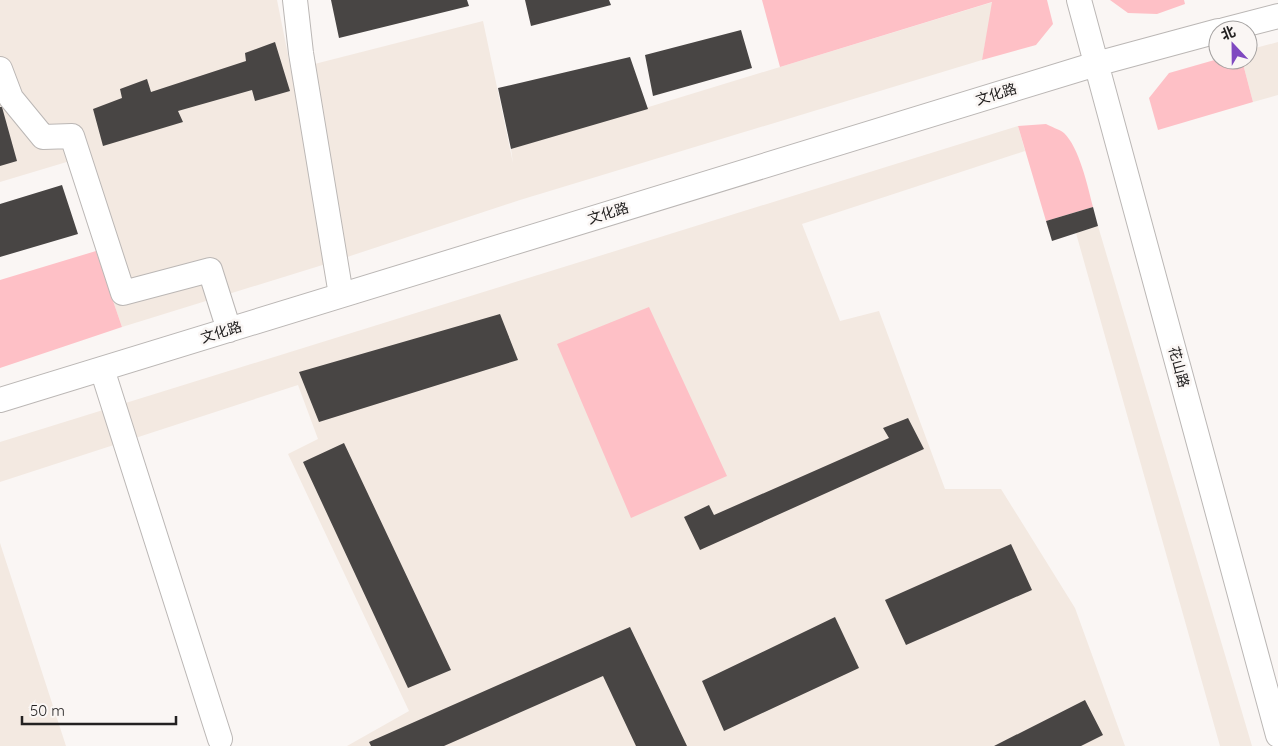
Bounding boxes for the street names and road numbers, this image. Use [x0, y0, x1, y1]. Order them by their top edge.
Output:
street label: 文化路 [973, 79, 1019, 109]
street label: 文化路 [585, 198, 631, 228]
street label: 文化路 [198, 317, 244, 347]
street label: 花山路 [1165, 344, 1193, 390]

